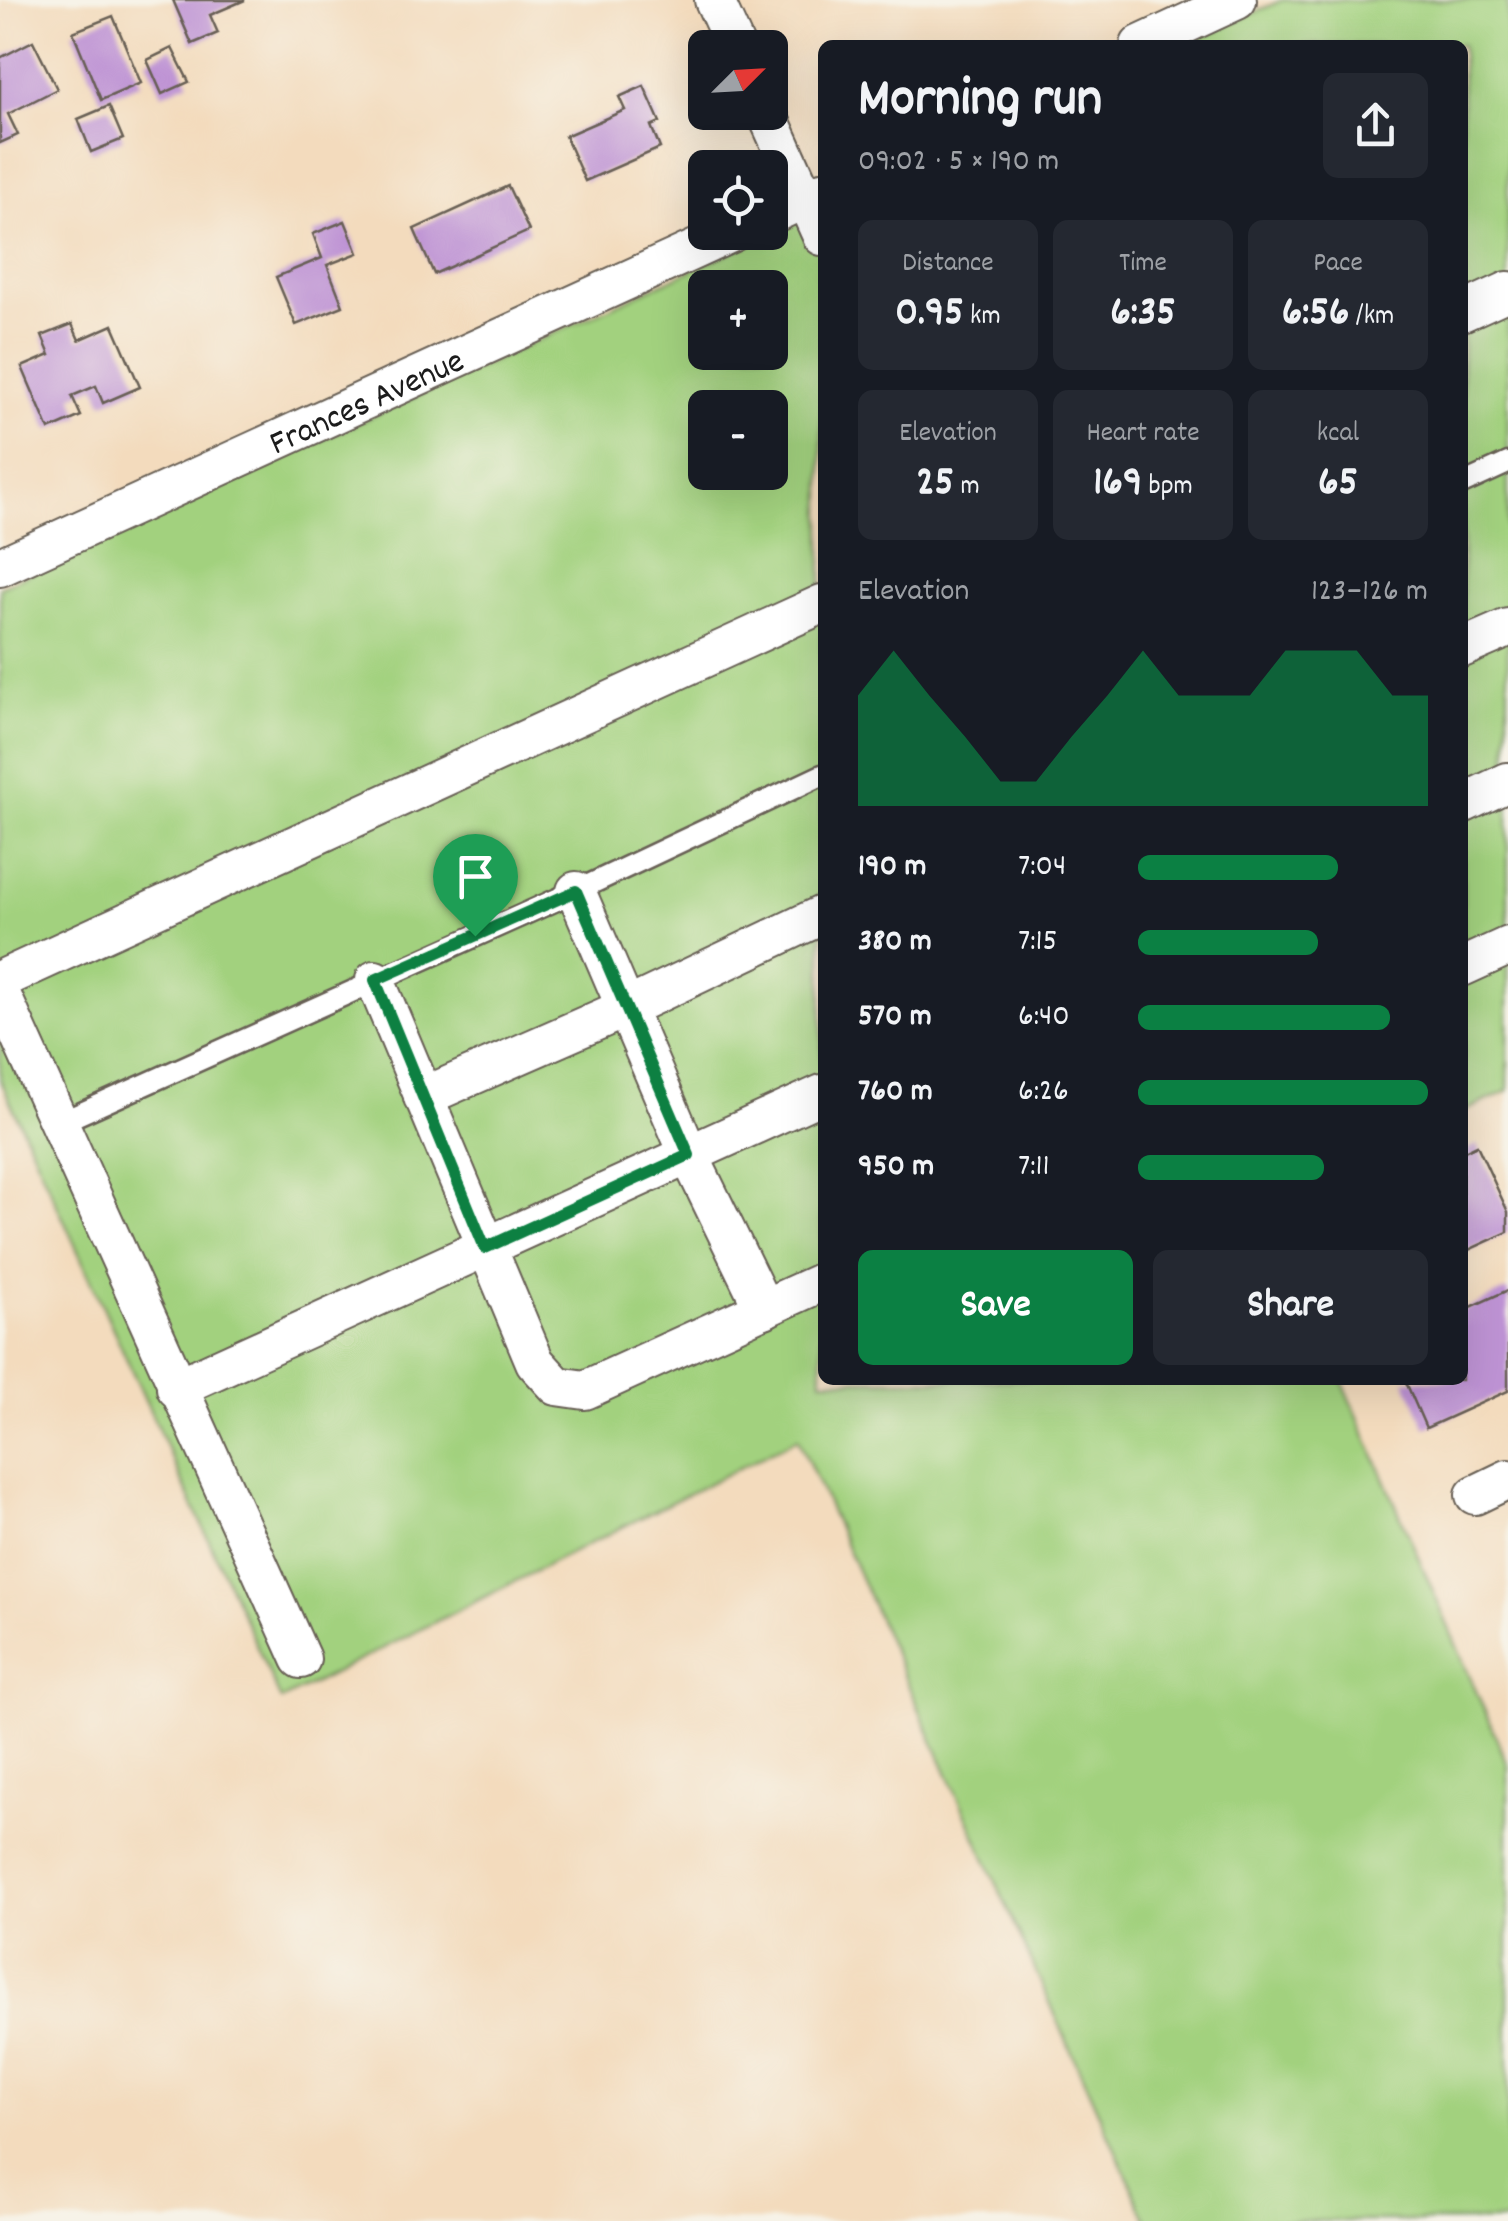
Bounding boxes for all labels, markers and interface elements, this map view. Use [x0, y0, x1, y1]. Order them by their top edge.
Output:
north arrow [688, 30, 788, 130]
map controls [688, 30, 788, 490]
text: Morning run [858, 63, 1102, 142]
button: share [1323, 73, 1428, 178]
text: 09:02 · 5 × 190 m [858, 140, 1059, 186]
button: locate [688, 150, 788, 250]
text: Distance [902, 245, 994, 285]
text: Time [1119, 245, 1167, 285]
text: Pace [1313, 245, 1363, 285]
button: + [688, 270, 788, 370]
text: 0.95 [895, 285, 964, 345]
text: 6:35 [1110, 285, 1176, 345]
text: 6:56 [1282, 285, 1349, 345]
text: km [964, 298, 1001, 338]
text: /km [1349, 298, 1394, 338]
street label: Frances Avenue [262, 338, 473, 471]
button: − [688, 390, 788, 490]
text: Elevation [899, 415, 997, 455]
text: Heart rate [1086, 415, 1200, 455]
text: kcal [1317, 415, 1359, 455]
text: 25 [916, 455, 954, 515]
text: 169 [1093, 455, 1142, 515]
text: 65 [1318, 455, 1358, 515]
text: m [954, 468, 980, 508]
text: bpm [1142, 468, 1193, 508]
text: Elevation [858, 570, 969, 616]
text: 123–126 m [1311, 570, 1428, 616]
pin [433, 834, 518, 937]
text: 190 m [858, 845, 926, 891]
text: 7:04 [1018, 845, 1066, 891]
icon: arrive [448, 849, 503, 904]
text: 380 m [858, 920, 932, 966]
text: 7:15 [1018, 920, 1057, 966]
text: 570 m [858, 995, 932, 1041]
text: 6:40 [1018, 995, 1070, 1041]
text: 760 m [858, 1070, 933, 1116]
text: 6:26 [1018, 1070, 1069, 1116]
text: 950 m [858, 1145, 934, 1191]
text: 7:11 [1018, 1145, 1050, 1191]
button: Save [858, 1250, 1133, 1365]
button: Share [1153, 1250, 1428, 1365]

